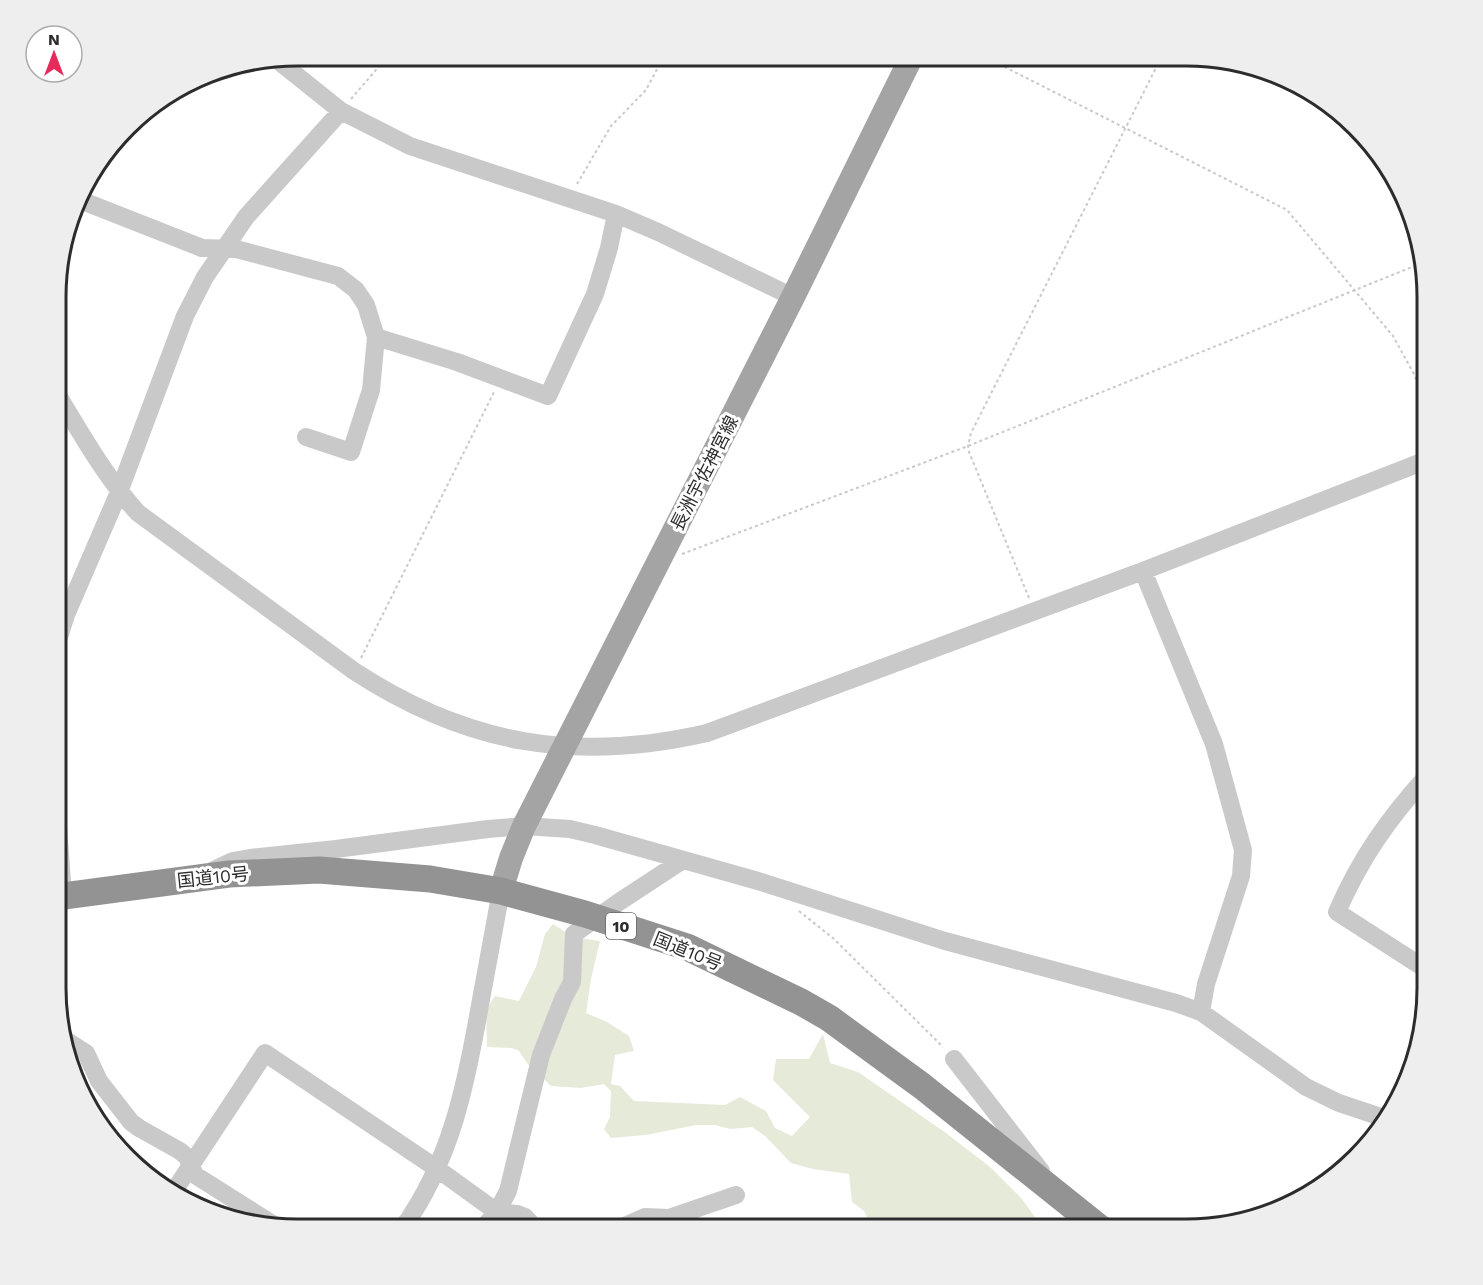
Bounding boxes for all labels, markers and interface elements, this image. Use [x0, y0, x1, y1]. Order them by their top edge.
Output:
north arrow [24, 24, 84, 84]
text: N [48, 30, 60, 49]
street label: 長洲宇佐神宮線 [666, 412, 742, 534]
street label: 国道10号 [176, 863, 250, 891]
road number: 10 [606, 913, 636, 939]
street label: 国道10号 [651, 928, 725, 974]

